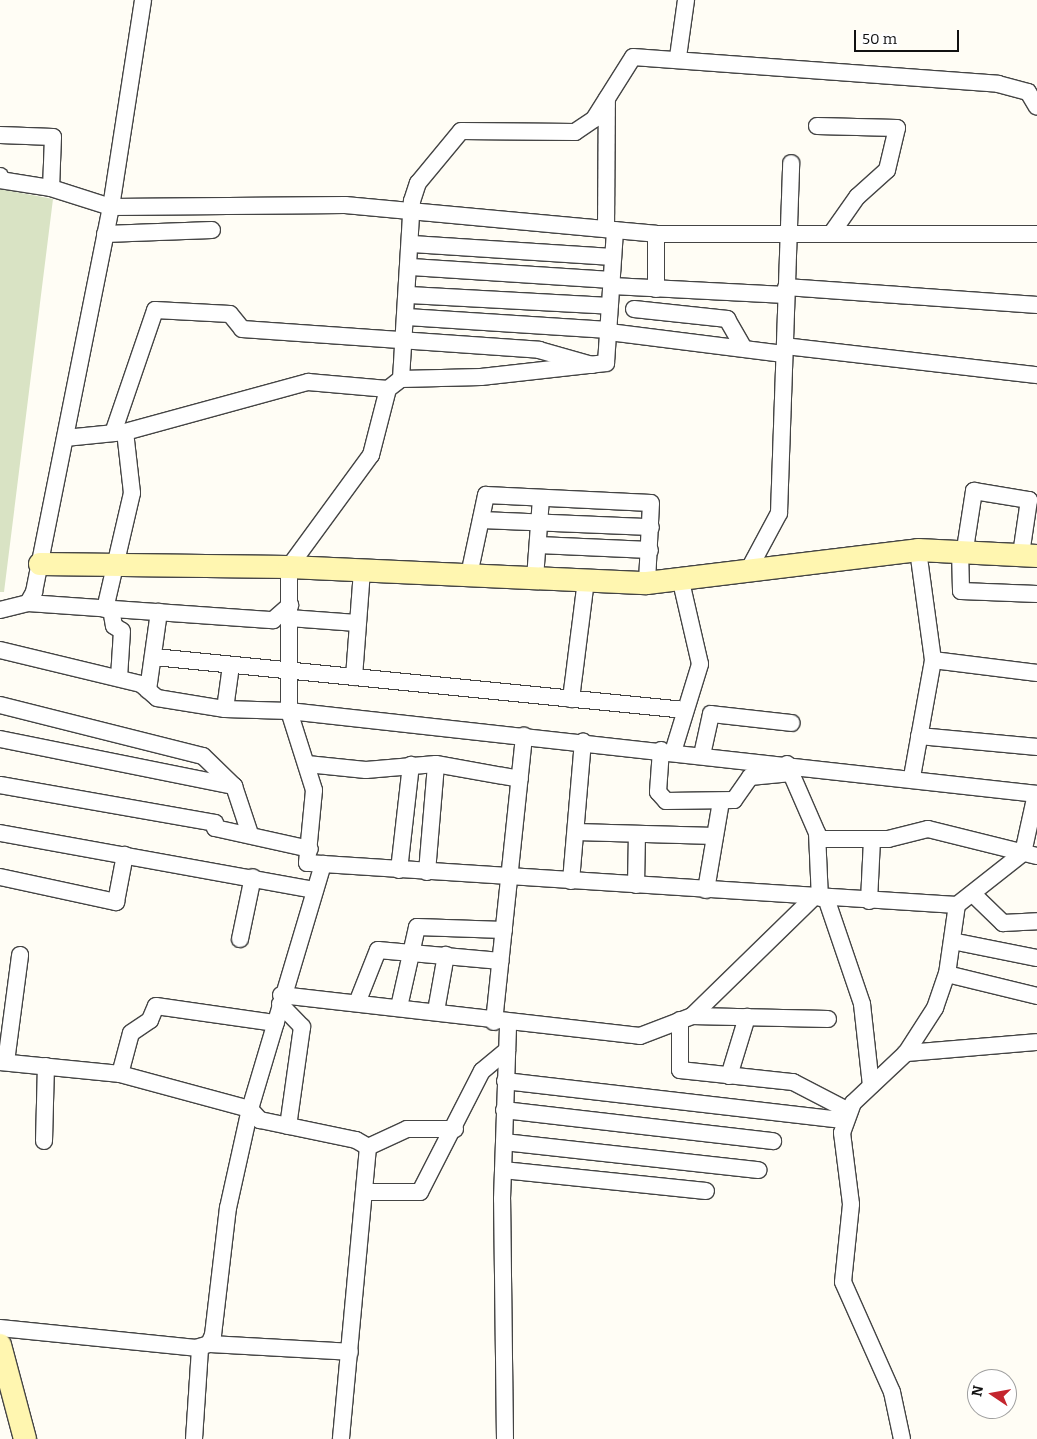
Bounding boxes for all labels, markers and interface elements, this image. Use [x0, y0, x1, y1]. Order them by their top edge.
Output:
scale bar [857, 20, 962, 52]
text: 50 m [862, 30, 897, 48]
north arrow [967, 1369, 1017, 1419]
text: N [968, 1384, 987, 1398]

